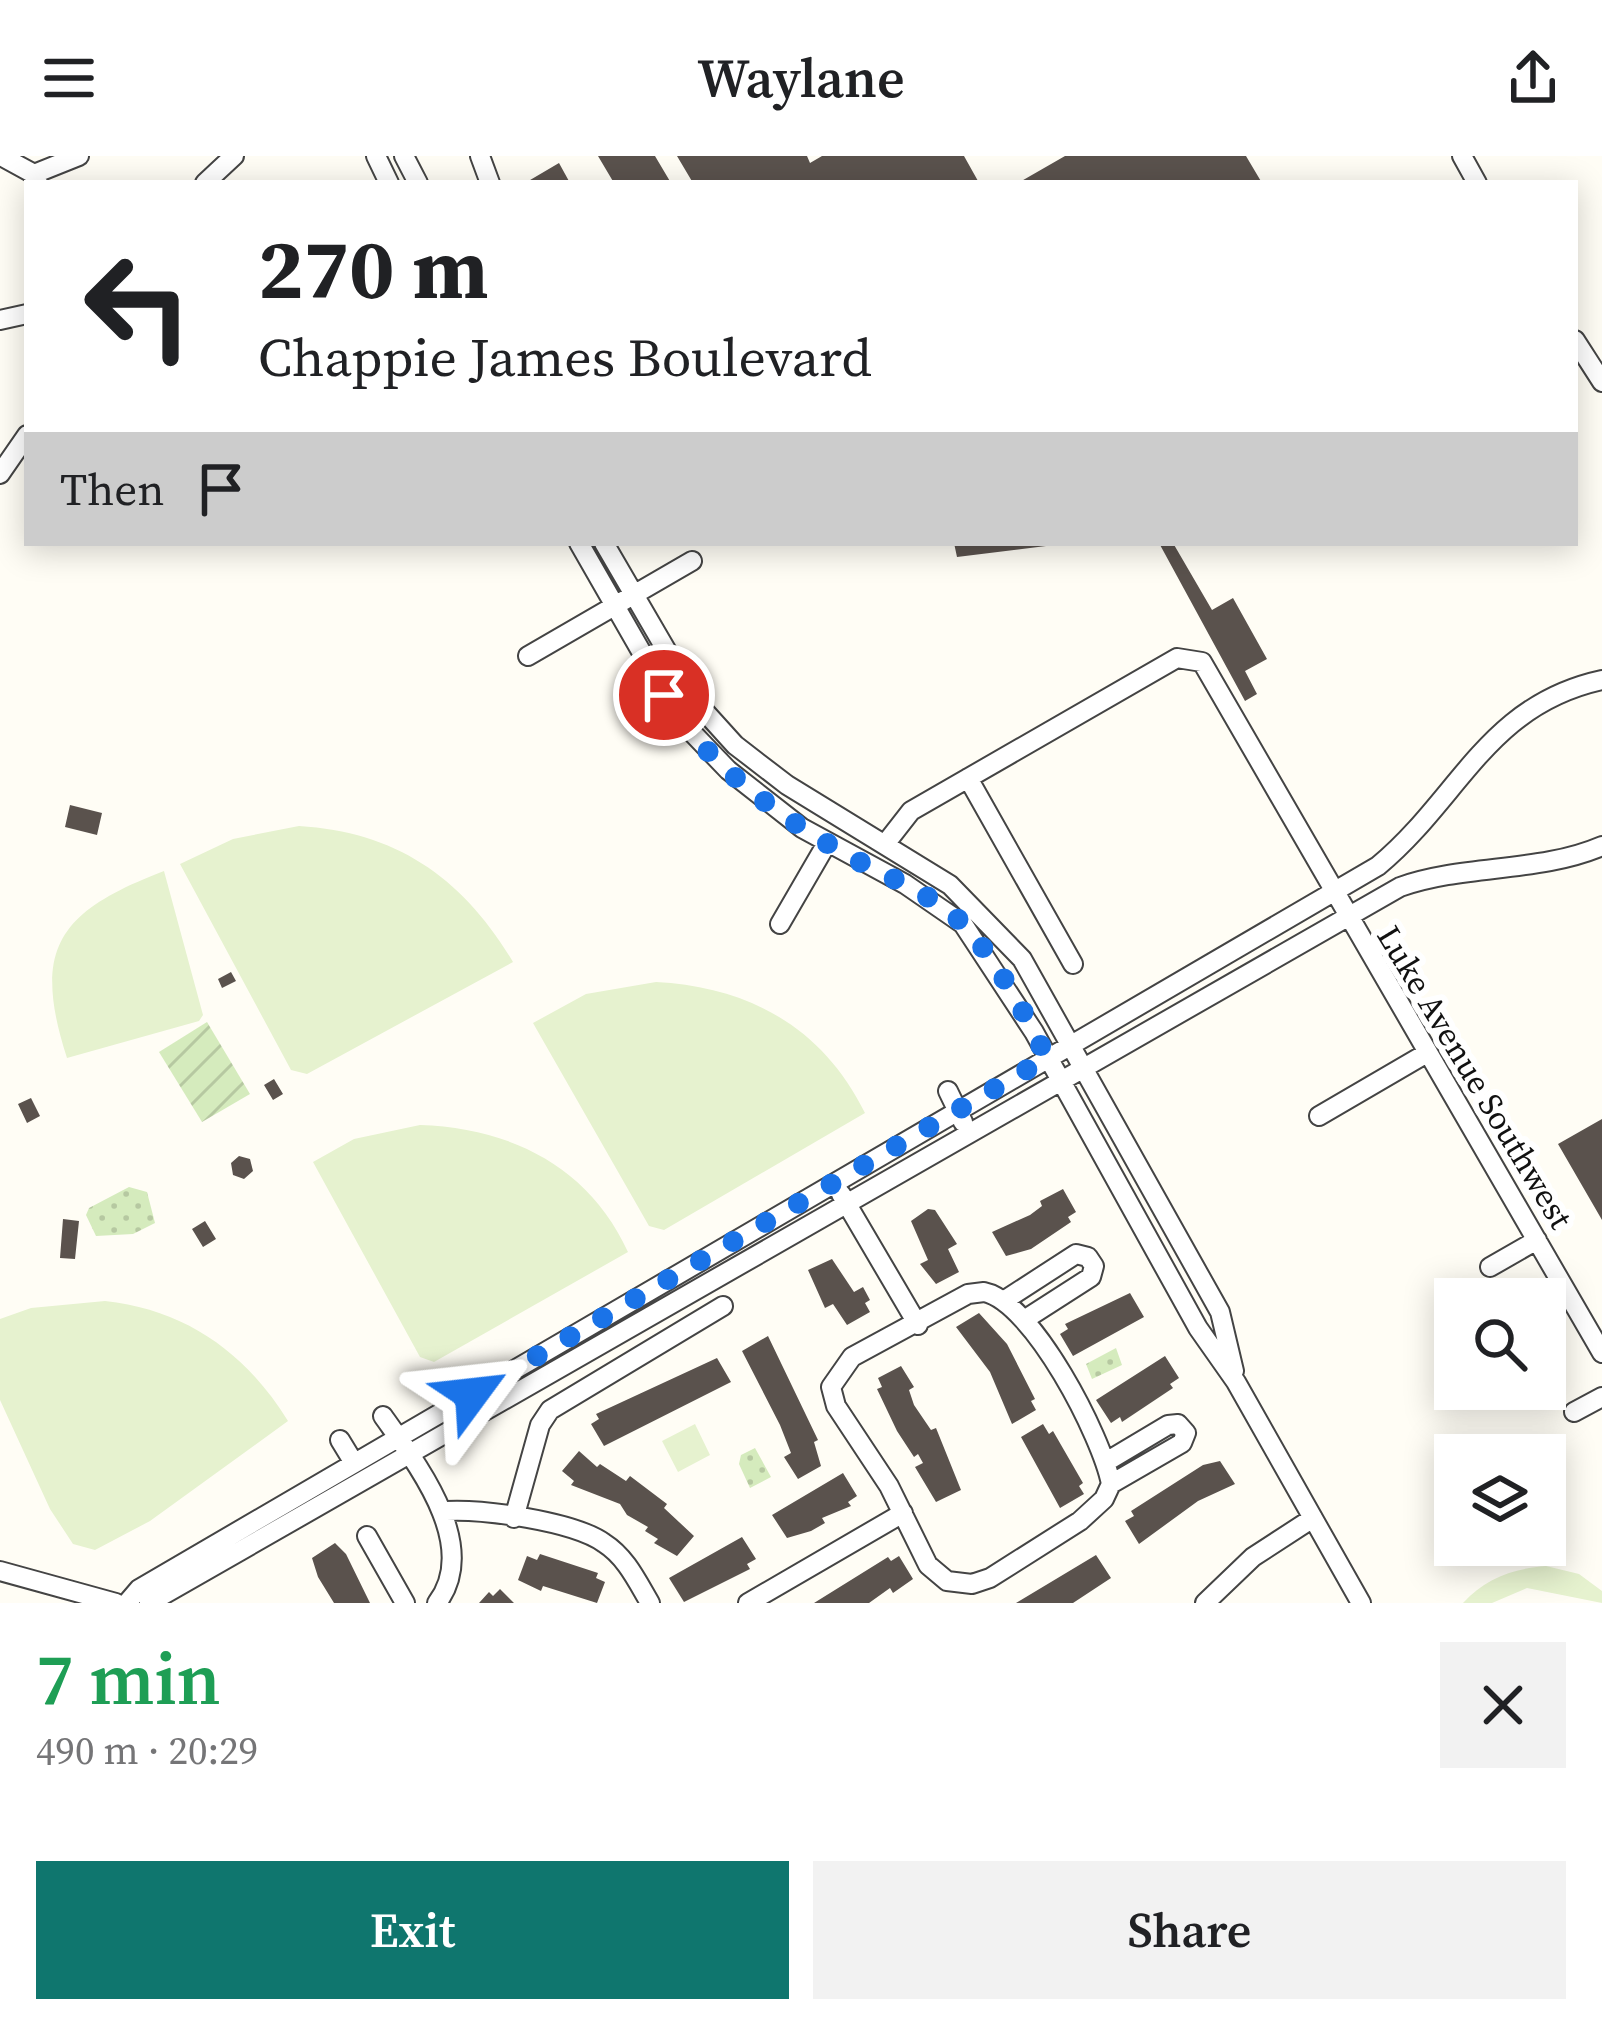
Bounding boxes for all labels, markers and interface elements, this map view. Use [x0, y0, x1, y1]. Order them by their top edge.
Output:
text: Waylane [697, 41, 905, 115]
icon: menu [36, 45, 102, 111]
icon: share [1500, 45, 1566, 111]
text: 270 m [258, 211, 489, 326]
icon: left [60, 228, 216, 384]
text: Chappie James Boulevard [258, 320, 872, 394]
icon: arrive [188, 456, 254, 522]
text: Then [60, 458, 164, 520]
pin [613, 644, 715, 746]
icon: arrive [631, 662, 697, 728]
street label: Luke Avenue Southwest [1367, 917, 1584, 1237]
map controls [1434, 1278, 1566, 1566]
button: search [1434, 1278, 1566, 1410]
position arrow [409, 1331, 535, 1457]
button: layers [1434, 1434, 1566, 1566]
text: 7 min [36, 1629, 221, 1728]
button: close [1440, 1642, 1566, 1768]
text: 490 m · 20:29 [36, 1724, 258, 1777]
button: Exit [36, 1861, 789, 1999]
button: Share [813, 1861, 1566, 1999]

